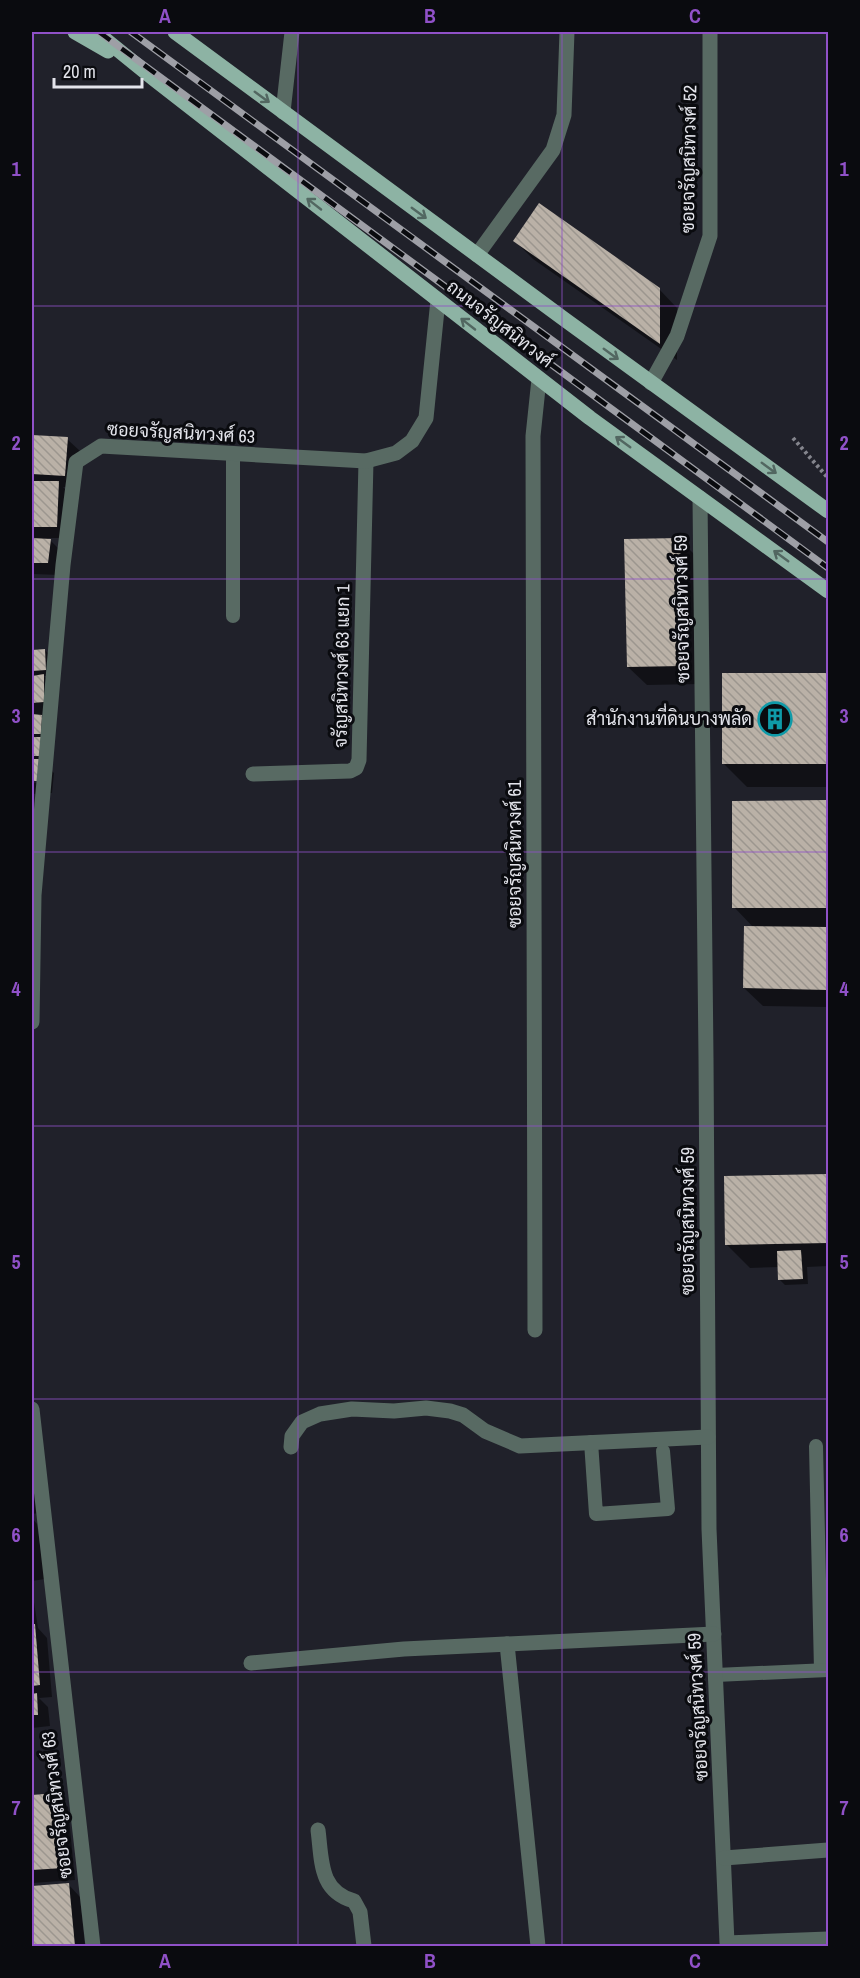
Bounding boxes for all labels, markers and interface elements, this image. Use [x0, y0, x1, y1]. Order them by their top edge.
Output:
text: A [159, 2, 171, 29]
text: B [424, 2, 436, 29]
text: C [689, 2, 701, 29]
scale bar [54, 51, 142, 89]
text: 20 m [63, 59, 96, 84]
street label: ซอยจรัญสนิทวงศ์ 52 [675, 85, 702, 233]
one-way arrow [254, 91, 270, 103]
text: 1 [11, 155, 21, 182]
text: 1 [839, 155, 849, 182]
one-way arrow [307, 197, 323, 210]
one-way arrow [411, 206, 427, 219]
street label: ถนนจรัญสนิทวงศ์ [442, 274, 559, 373]
one-way arrow [461, 317, 477, 330]
one-way arrow [602, 348, 618, 360]
street label: ซอยจรัญสนิทวงศ์ 63 [106, 416, 256, 449]
text: 2 [11, 429, 21, 456]
text: 2 [839, 429, 849, 456]
one-way arrow [615, 436, 631, 448]
one-way arrow [760, 462, 776, 474]
street label: ซอยจรัญสนิทวงศ์ 59 [668, 535, 695, 683]
one-way arrow [774, 550, 790, 563]
street label: จรัญสนิทวงศ์ 63 แยก 1 [328, 583, 355, 748]
building icon: สำนักงานที่ดินบางพลัด [757, 701, 793, 737]
text: 3 [11, 702, 21, 729]
text: 3 [839, 702, 849, 729]
place label: สำนักงานที่ดินบางพลัด [586, 703, 752, 731]
street label: ซอยจรัญสนิทวงศ์ 61 [502, 779, 527, 928]
text: 4 [11, 975, 21, 1002]
text: 4 [839, 975, 849, 1002]
street label: ซอยจรัญสนิทวงศ์ 59 [675, 1147, 700, 1295]
text: 5 [11, 1248, 21, 1275]
text: 5 [839, 1248, 849, 1275]
text: 6 [11, 1521, 21, 1548]
text: 6 [839, 1521, 849, 1548]
street label: ซอยจรัญสนิทวงศ์ 59 [681, 1632, 714, 1782]
street label: ซอยจรัญสนิทวงศ์ 63 [35, 1730, 78, 1880]
text: 7 [11, 1794, 21, 1821]
text: 7 [839, 1794, 849, 1821]
text: A [159, 1947, 171, 1974]
text: B [424, 1947, 436, 1974]
text: C [689, 1947, 701, 1974]

